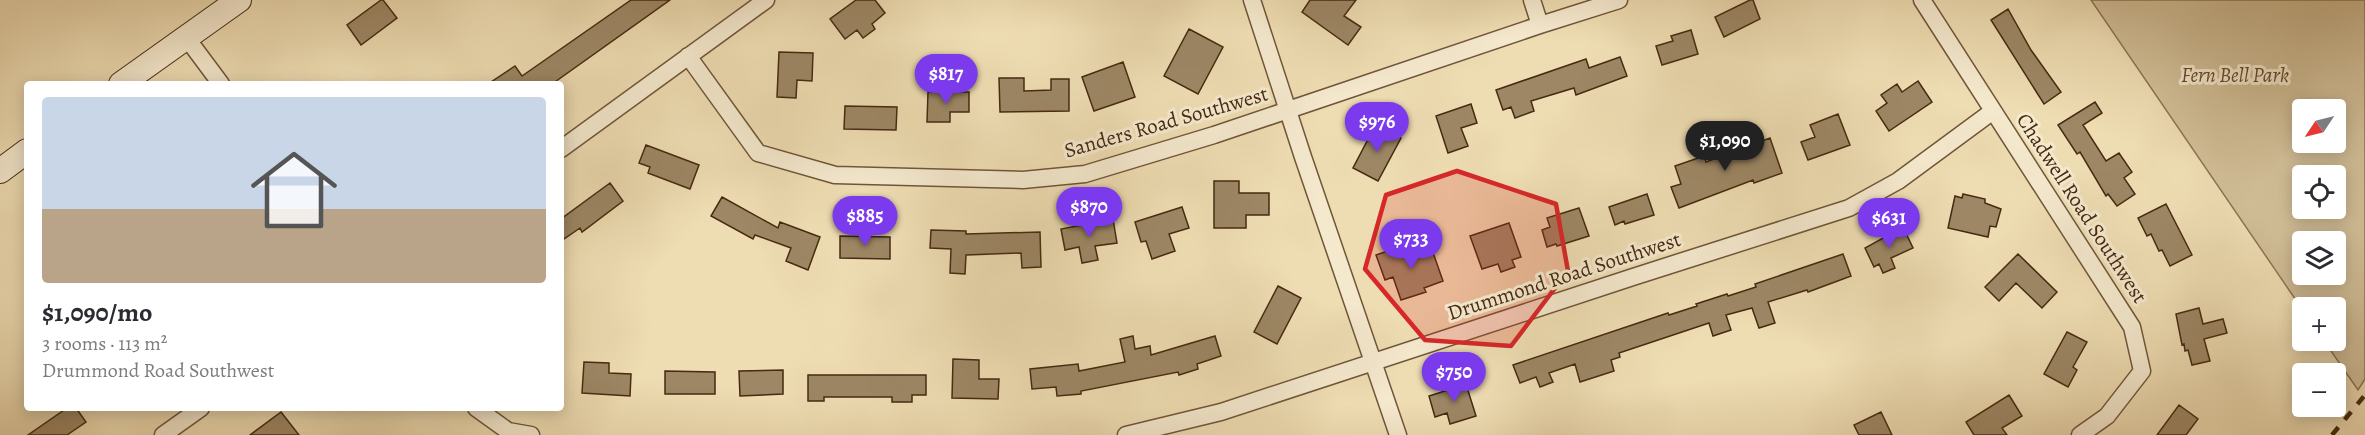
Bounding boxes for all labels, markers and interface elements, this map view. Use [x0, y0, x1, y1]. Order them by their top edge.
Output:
pin: $817 [910, 54, 982, 105]
text: $817 [929, 60, 963, 87]
park label: Fern Bell Park [2181, 61, 2289, 89]
street label: Sanders Road Southwest [1061, 79, 1271, 165]
north arrow [2292, 99, 2346, 153]
map controls [2292, 99, 2346, 417]
pin: $976 [1341, 102, 1413, 153]
text: $976 [1359, 108, 1395, 135]
street label: Chadwell Road Southwest [2010, 108, 2154, 308]
pin: $1,090 [1676, 121, 1774, 172]
text: $1,090 [1699, 127, 1751, 154]
icon: home [240, 136, 348, 244]
button: locate [2292, 165, 2346, 219]
pin: $870 [1053, 187, 1125, 238]
text: $870 [1070, 193, 1108, 220]
pin: $885 [829, 196, 901, 247]
pin: $631 [1853, 198, 1925, 249]
text: $885 [846, 202, 884, 229]
text: $631 [1872, 204, 1906, 231]
pin: $733 [1375, 219, 1447, 270]
text: $733 [1393, 225, 1429, 252]
street label: Drummond Road Southwest [1444, 225, 1684, 327]
button: layers [2292, 231, 2346, 285]
text: $1,090/mo [42, 295, 152, 330]
button: + [2292, 297, 2346, 351]
text: 3 rooms · 113 m² [42, 330, 167, 357]
pin: $750 [1418, 352, 1490, 403]
text: Drummond Road Southwest [42, 357, 274, 384]
text: $750 [1436, 358, 1472, 385]
button: − [2292, 363, 2346, 417]

